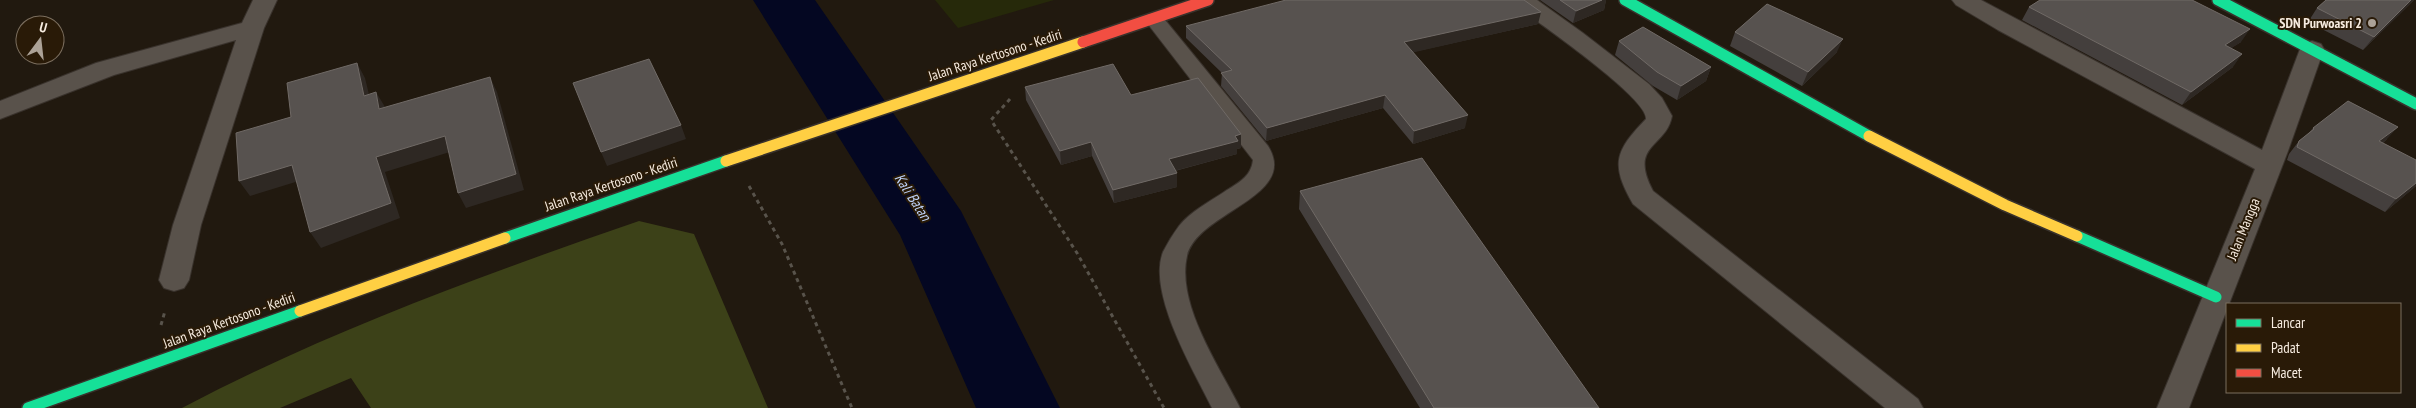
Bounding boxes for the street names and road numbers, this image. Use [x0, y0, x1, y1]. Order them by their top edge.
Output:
street label: Jalan Raya Kertosono - Kediri [925, 25, 1064, 85]
street label: Jalan Raya Kertosono - Kediri [541, 153, 680, 216]
street label: Jalan Mangga [2222, 195, 2264, 264]
street label: Jalan Raya Kertosono - Kediri [160, 288, 297, 353]

